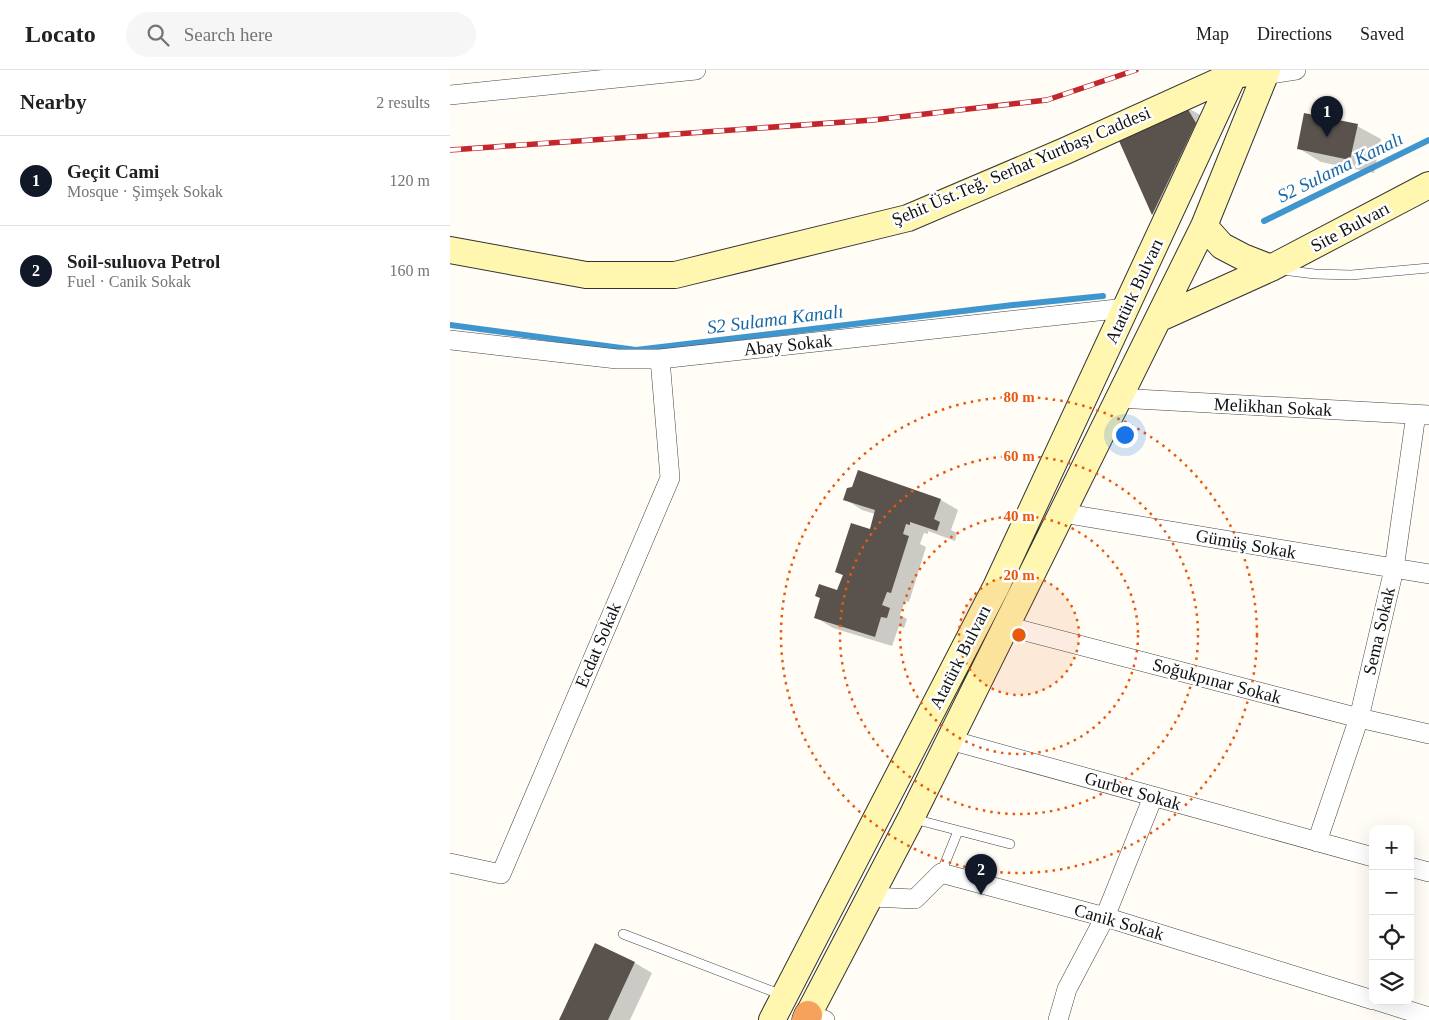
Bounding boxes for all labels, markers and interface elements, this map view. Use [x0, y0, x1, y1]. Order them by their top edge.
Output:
search box [126, 12, 476, 57]
text: Locato [25, 21, 96, 47]
icon: search [144, 21, 172, 49]
text: Search here [184, 24, 273, 45]
text: Map [1196, 24, 1229, 44]
text: Directions [1257, 24, 1332, 44]
text: Saved [1360, 24, 1404, 44]
text: Nearby [20, 90, 87, 114]
text: 2 results [376, 94, 430, 111]
pin: 1 [1311, 96, 1343, 137]
street label: Şehit Üst.Teğ. Serhat Yurtbaşı Caddesi [889, 102, 1153, 230]
water label: S2 Sulama Kanalı [1274, 127, 1406, 207]
text: Geçit Cami [67, 161, 159, 182]
text: 1 [32, 172, 40, 189]
text: 120 m [390, 172, 430, 189]
text: Mosque · Şimşek Sokak [67, 183, 223, 200]
street label: Site Bulvarı [1307, 198, 1393, 256]
street label: Atatürk Bulvarı [1101, 235, 1167, 347]
text: Soil-suluova Petrol [67, 251, 220, 272]
text: 2 [32, 262, 40, 279]
text: 160 m [390, 262, 430, 279]
text: Fuel · Canik Sokak [67, 273, 191, 290]
water label: S2 Sulama Kanalı [706, 300, 844, 338]
street label: Abay Sokak [743, 330, 833, 360]
text: 80 m [1003, 389, 1035, 405]
street label: Melikhan Sokak [1213, 394, 1333, 420]
your location [1112, 422, 1138, 448]
text: 60 m [1003, 448, 1035, 464]
text: 40 m [1003, 508, 1035, 524]
street label: Gümüş Sokak [1194, 525, 1298, 563]
text: 20 m [1003, 567, 1035, 583]
street label: Sema Sokak [1359, 585, 1399, 677]
street label: Ecdat Sokak [571, 599, 625, 691]
street label: Atatürk Bulvarı [925, 602, 995, 712]
centre of rings [1010, 626, 1028, 644]
street label: Soğukpınar Sokak [1150, 654, 1284, 708]
street label: Gurbet Sokak [1082, 768, 1184, 814]
map controls [1369, 825, 1414, 1005]
button: + [1369, 825, 1414, 870]
pin: 2 [965, 854, 997, 895]
button: − [1369, 870, 1414, 915]
street label: Canik Sokak [1072, 900, 1166, 944]
button: locate [1369, 915, 1414, 960]
button: layers [1369, 960, 1414, 1005]

